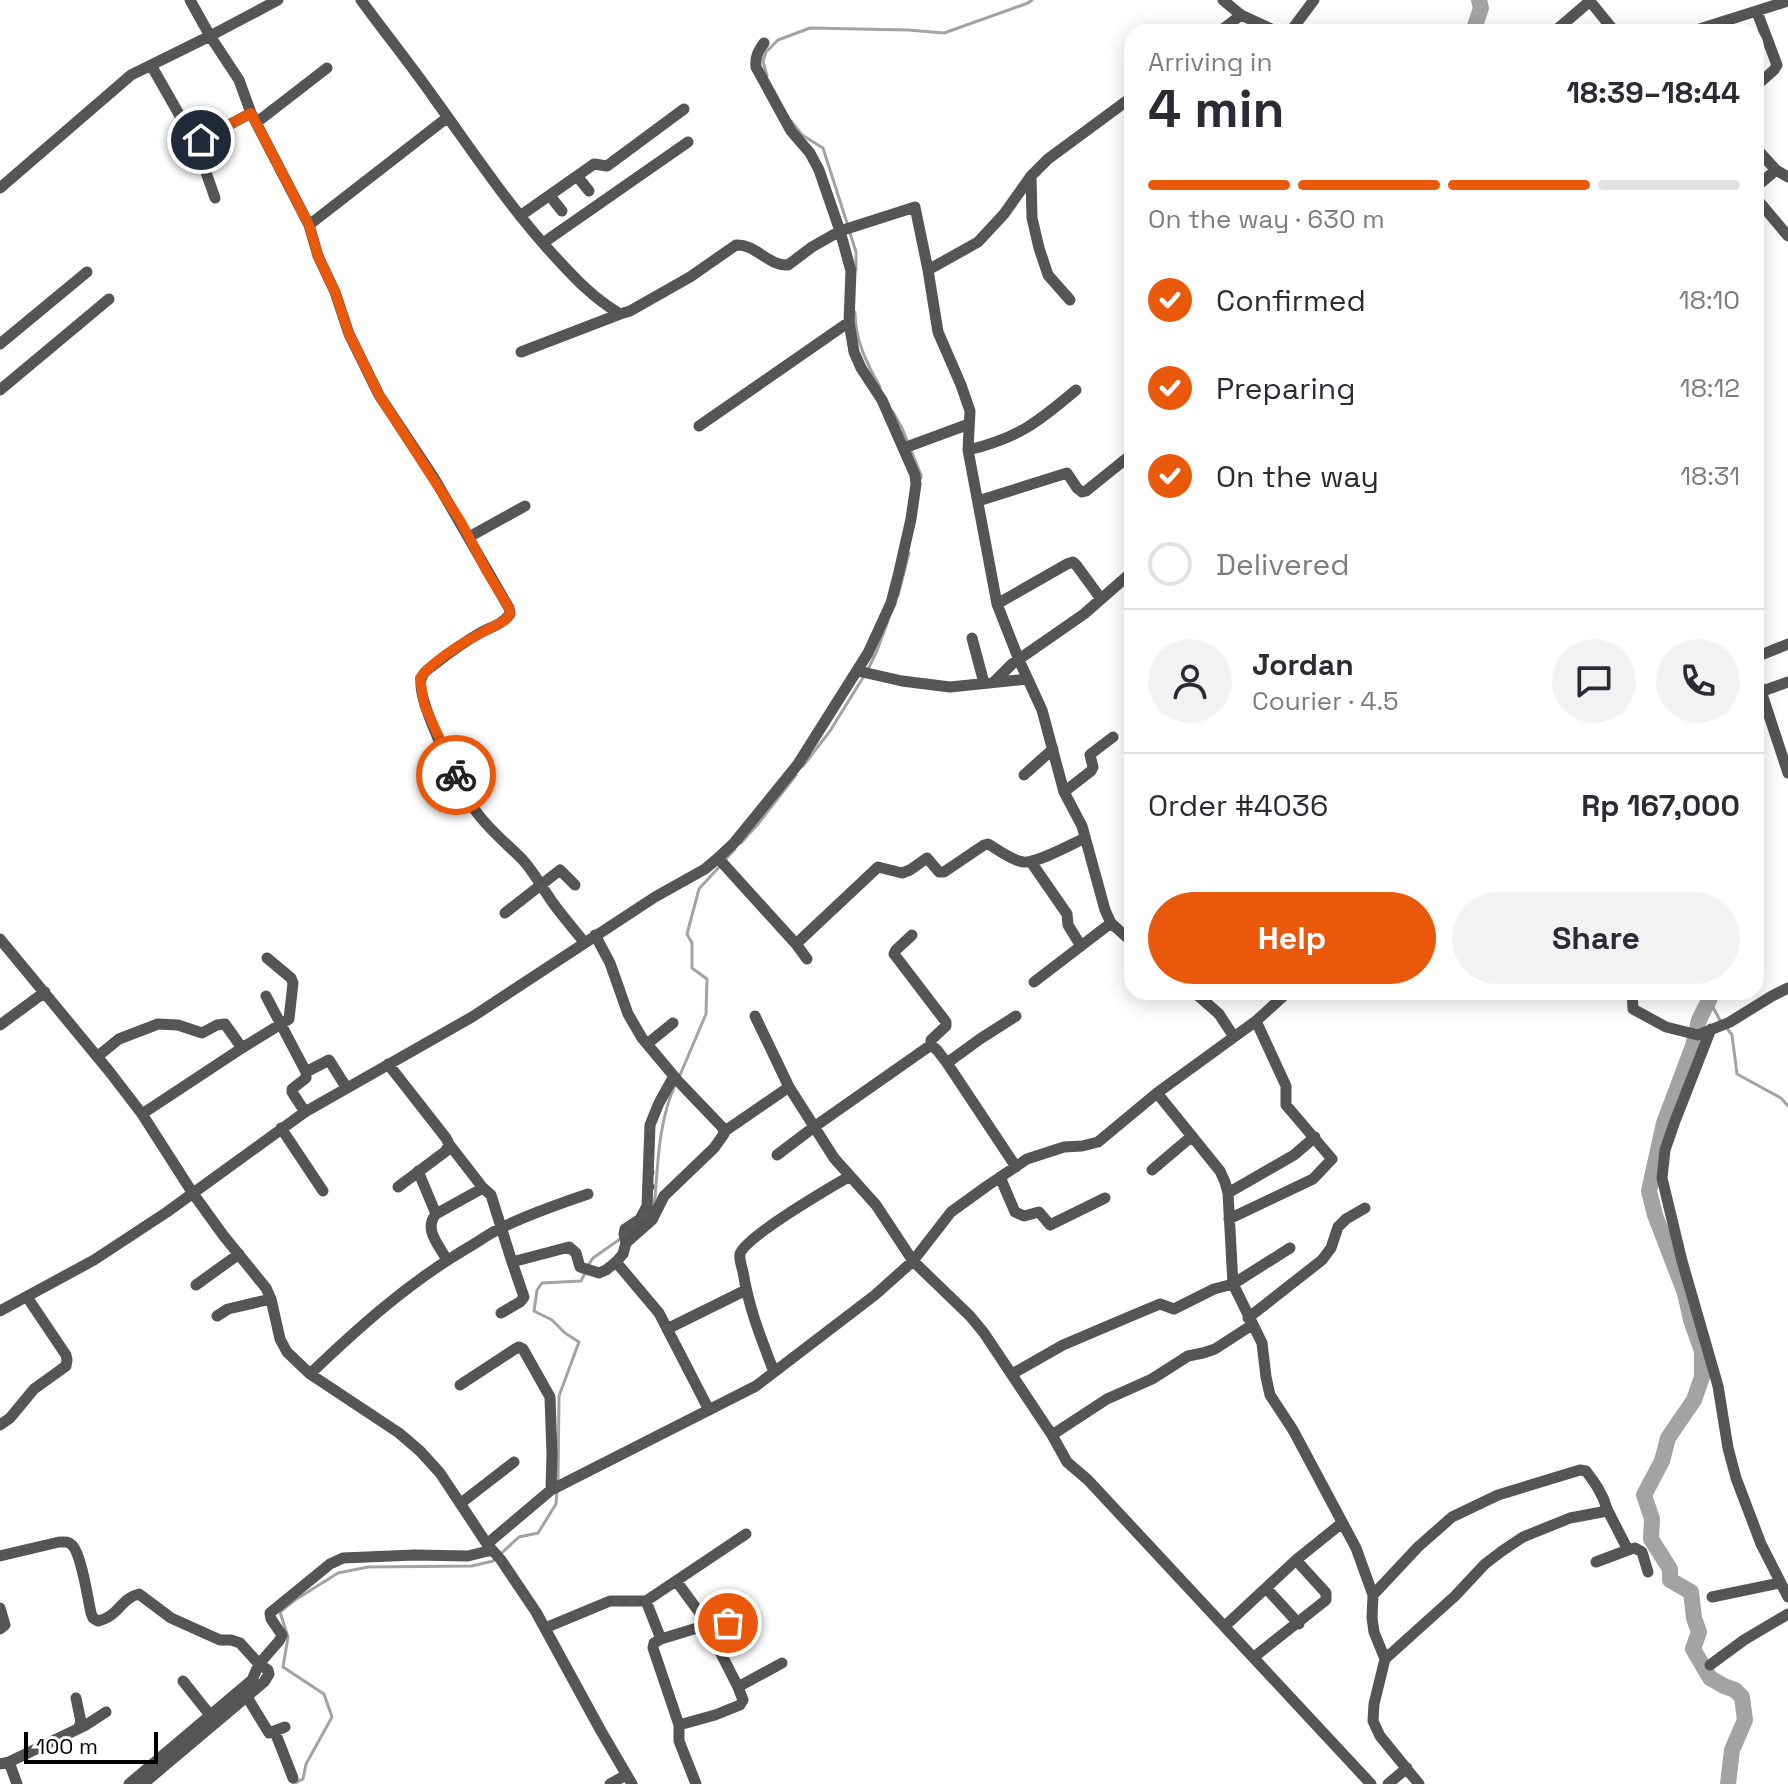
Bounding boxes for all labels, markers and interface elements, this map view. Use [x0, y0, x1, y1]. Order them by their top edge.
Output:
text: Arriving in [1148, 45, 1272, 79]
text: 18:39–18:44 [1567, 73, 1740, 112]
text: 4 min [1148, 76, 1285, 142]
pin [167, 106, 235, 174]
icon: home [179, 118, 223, 162]
text: On the way · 630 m [1148, 202, 1385, 236]
icon: check [1148, 278, 1192, 322]
text: Confirmed [1216, 281, 1366, 320]
text: 18:10 [1679, 283, 1740, 317]
icon: check [1148, 366, 1192, 410]
text: Preparing [1216, 369, 1355, 408]
text: 18:12 [1680, 371, 1740, 405]
icon: check [1148, 454, 1192, 498]
text: On the way [1216, 457, 1379, 496]
text: 18:31 [1680, 459, 1740, 493]
text: Delivered [1216, 545, 1350, 584]
button: person [1148, 639, 1232, 723]
button: chat [1552, 639, 1636, 723]
button: phone [1656, 639, 1740, 723]
text: Jordan [1252, 645, 1354, 684]
text: Courier · 4.5 [1252, 684, 1399, 718]
courier [416, 735, 496, 815]
icon: bike [434, 753, 478, 797]
text: Order #4036 [1148, 786, 1328, 825]
text: Rp 167,000 [1581, 786, 1740, 825]
button: Help [1148, 892, 1436, 984]
button: Share [1452, 892, 1740, 984]
pin [694, 1589, 762, 1657]
icon: bag [706, 1601, 750, 1645]
scale bar [24, 1728, 158, 1764]
text: 100 m [36, 1732, 98, 1760]

